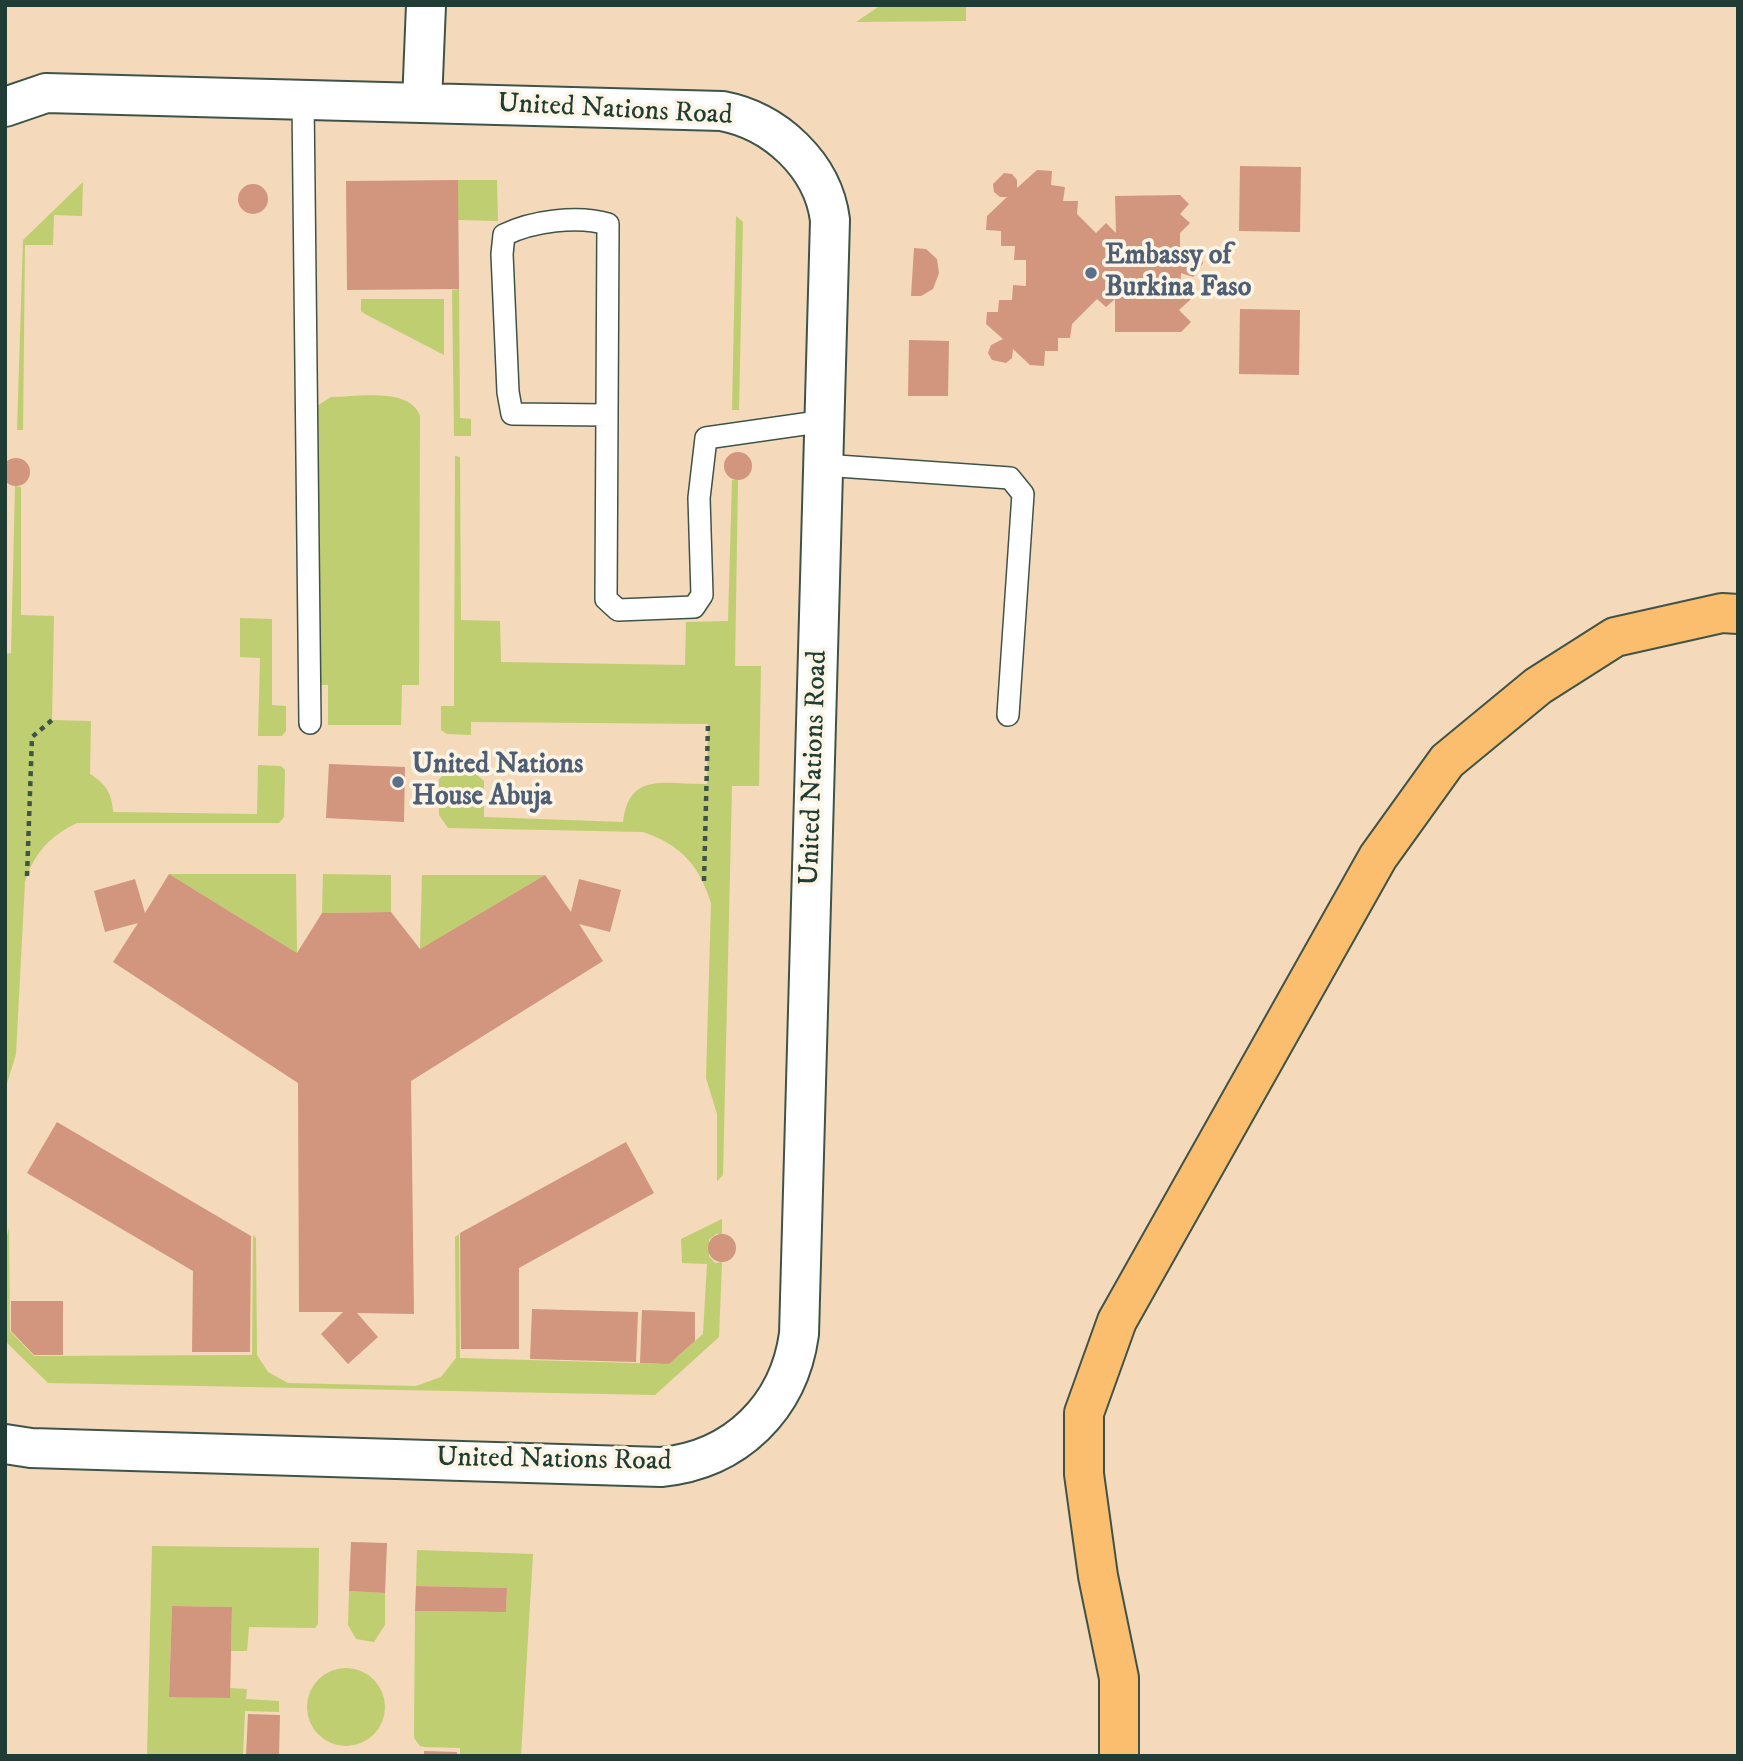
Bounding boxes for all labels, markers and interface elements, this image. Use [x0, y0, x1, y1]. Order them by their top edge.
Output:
street label: United Nations Road [497, 88, 733, 134]
place label: Embassy of Burkina Faso [1105, 240, 1251, 306]
marker: Embassy of Burkina Faso [1083, 265, 1099, 281]
street label: United Nations Road [794, 650, 836, 886]
place label: United Nations House Abuja [412, 749, 583, 815]
marker: United Nations House Abuja [390, 774, 406, 790]
street label: United Nations Road [436, 1442, 672, 1480]

